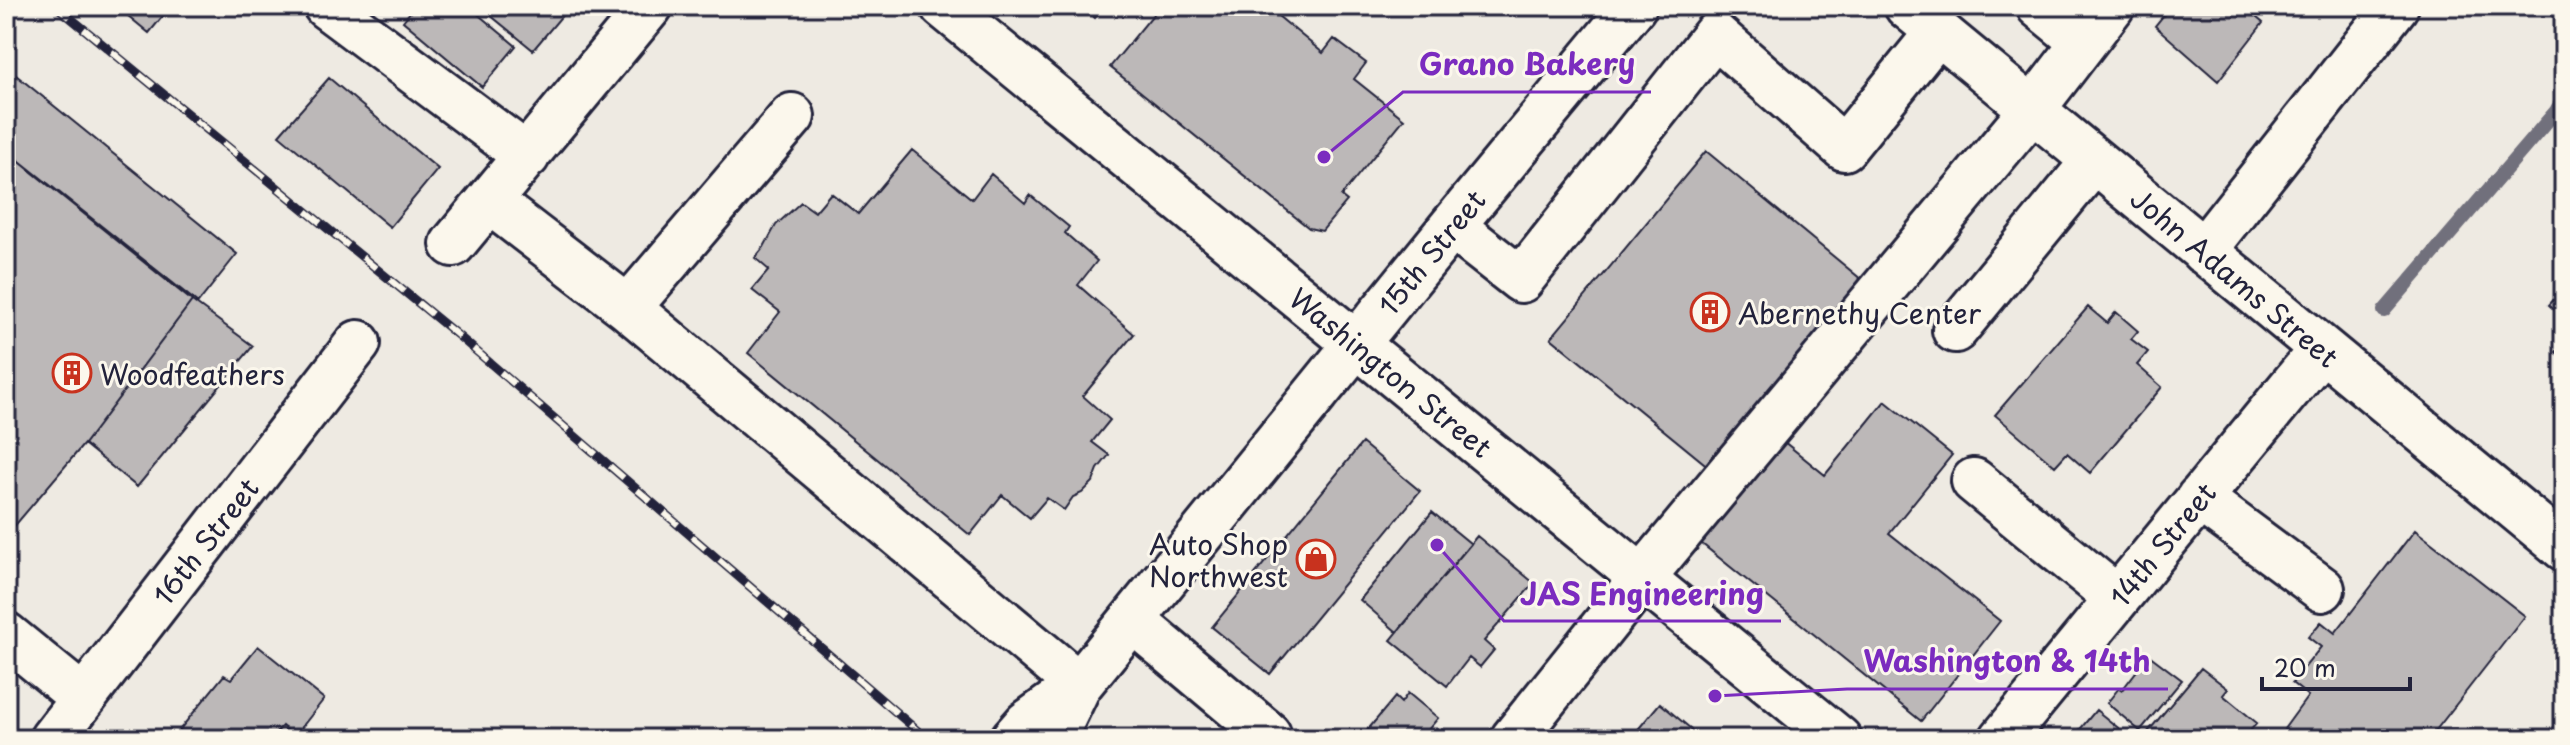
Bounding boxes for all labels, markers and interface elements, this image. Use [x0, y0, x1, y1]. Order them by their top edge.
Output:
callout: Grano Bakery [1403, 38, 1651, 92]
text: Grano Bakery [1419, 40, 1635, 85]
street label: John Adams Street [2121, 177, 2349, 377]
street label: 15th Street [1367, 180, 1495, 324]
street label: Washington Street [1280, 276, 1502, 468]
building icon: Abernethy Center [1689, 291, 1731, 333]
place label: Abernethy Center [1738, 291, 1981, 334]
building icon: Woodfeathers [51, 352, 93, 394]
place label: Woodfeathers [100, 352, 285, 395]
street label: 16th Street [141, 468, 269, 614]
street label: 14th Street [2098, 472, 2226, 616]
place label: Auto Shop Northwest [1149, 522, 1288, 597]
shop icon: Auto Shop Northwest [1295, 538, 1337, 580]
callout: JAS Engineering [1504, 567, 1781, 621]
text: JAS Engineering [1520, 570, 1764, 615]
callout: Washington & 14th [1847, 635, 2168, 689]
text: Washington & 14th [1863, 637, 2151, 682]
scale bar [2262, 641, 2410, 691]
text: 20 m [2274, 649, 2336, 685]

